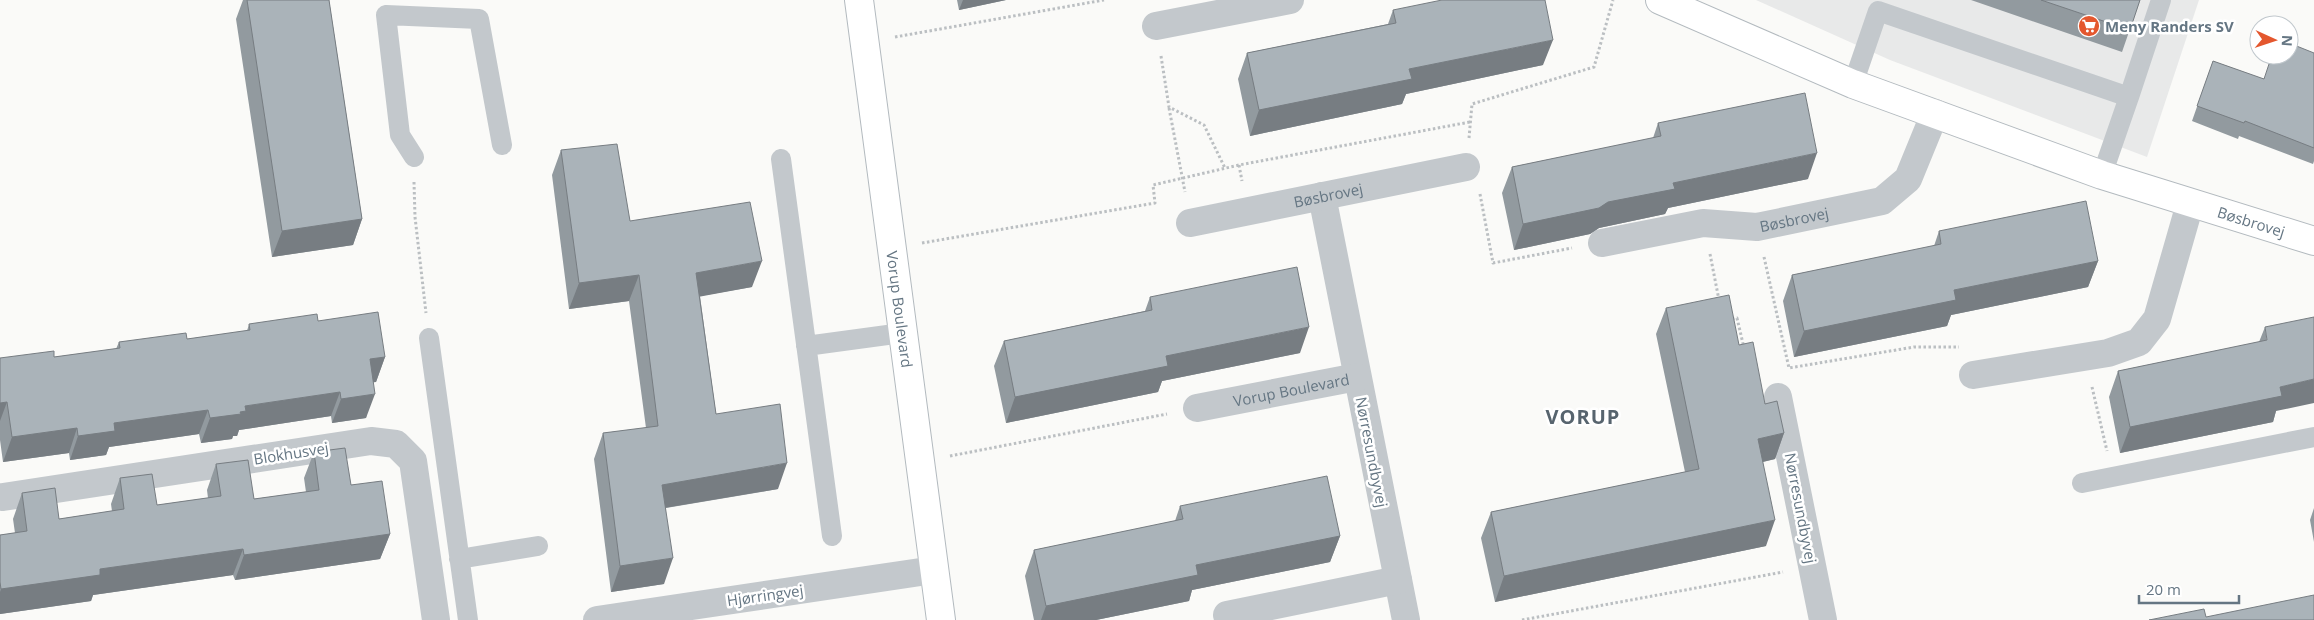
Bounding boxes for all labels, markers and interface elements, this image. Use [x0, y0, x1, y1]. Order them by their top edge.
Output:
supermarket icon: Meny Randers SV [2077, 14, 2101, 38]
north arrow [2249, 15, 2299, 65]
place label: Meny Randers SV [2105, 16, 2234, 36]
text: N [2278, 35, 2297, 47]
street label: Bøsbrovej [1292, 178, 1364, 212]
street label: Bøsbrovej [1758, 202, 1830, 236]
street label: Bøsbrovej [2215, 202, 2288, 241]
street label: Vorup Boulevard [882, 250, 918, 369]
street label: Vorup Boulevard [1232, 369, 1351, 411]
street label: Nørresundbyvej [1351, 395, 1393, 509]
district label: VORUP [1546, 403, 1620, 430]
street label: Blokhusvej [252, 437, 330, 469]
street label: Nørresundbyvej [1780, 451, 1822, 565]
scale bar [2139, 572, 2239, 604]
text: 20 m [2146, 579, 2181, 599]
street label: Hjørringvej [725, 580, 805, 610]

